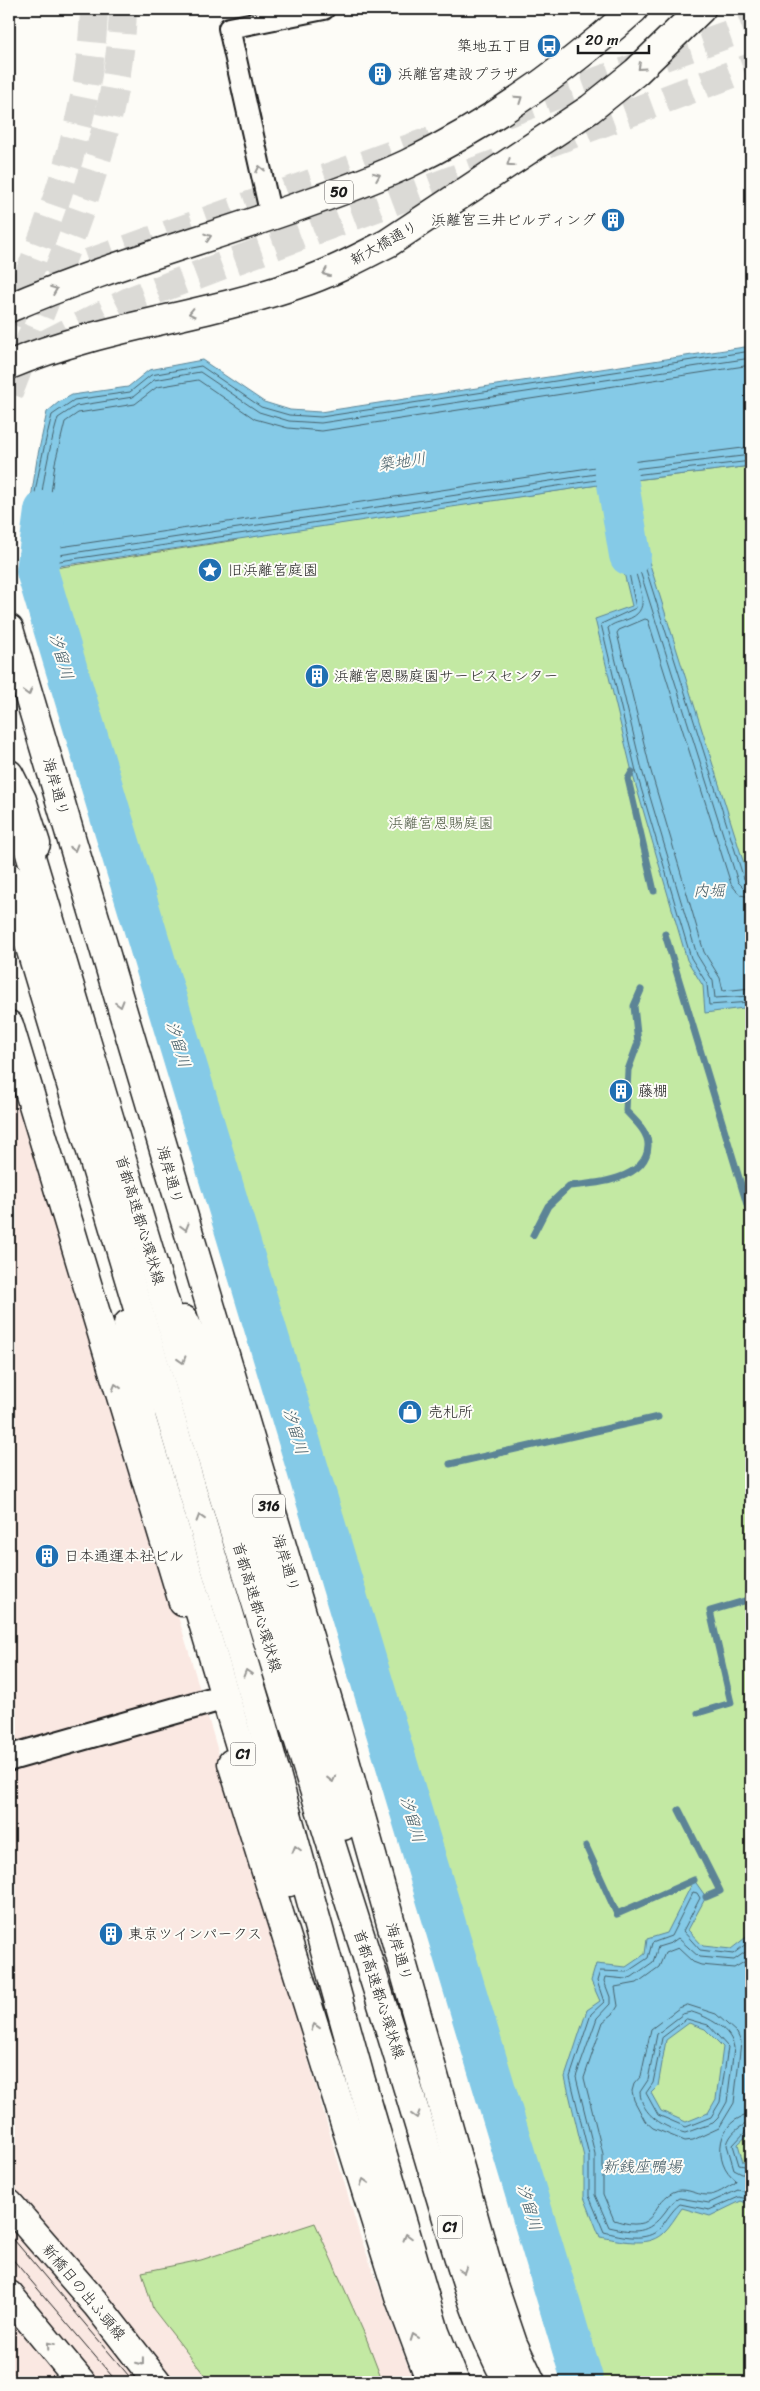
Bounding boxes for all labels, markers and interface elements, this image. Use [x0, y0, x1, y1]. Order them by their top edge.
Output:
scale bar [578, 22, 649, 54]
text: 20 m [585, 27, 619, 53]
place label: 築地五丁目 [457, 33, 532, 59]
bus stop icon: 築地五丁目 [536, 33, 562, 59]
building icon: 浜離宮建設プラザ [367, 61, 393, 87]
place label: 浜離宮建設プラザ [398, 61, 518, 87]
one-way arrow [638, 61, 647, 70]
one-way arrow [514, 96, 523, 105]
one-way arrow [506, 156, 515, 166]
one-way arrow [255, 164, 266, 173]
one-way arrow [372, 172, 381, 183]
road number: 50 [325, 180, 353, 203]
place label: 浜離宮三井ビルディング [431, 207, 596, 233]
building icon: 浜離宮三井ビルディング [600, 207, 626, 233]
street label: 新大橋通り [345, 213, 423, 273]
one-way arrow [203, 233, 211, 243]
one-way arrow [322, 266, 331, 277]
one-way arrow [49, 285, 58, 296]
one-way arrow [187, 307, 196, 318]
water label: 築地川 [376, 444, 428, 479]
place icon: 旧浜離宮庭園 [197, 557, 223, 583]
place label: 旧浜離宮庭園 [228, 557, 318, 583]
water label: 汐留川 [41, 629, 82, 683]
building icon: 浜離宮恩賜庭園サービスセンター [304, 663, 330, 689]
place label: 浜離宮恩賜庭園サービスセンター [334, 663, 558, 689]
one-way arrow [22, 687, 32, 696]
street label: 海岸通り [35, 755, 77, 819]
park label: 浜離宮恩賜庭園 [388, 810, 494, 836]
one-way arrow [68, 843, 78, 852]
water label: 内堀 [693, 876, 726, 905]
one-way arrow [114, 999, 124, 1007]
water label: 汐留川 [158, 1017, 199, 1071]
building icon: 藤棚 [608, 1078, 634, 1104]
place label: 藤棚 [638, 1078, 668, 1104]
street label: 海岸通り [149, 1143, 191, 1207]
street label: 首都高速都心環状線 [108, 1152, 172, 1288]
one-way arrow [180, 1222, 190, 1230]
one-way arrow [176, 1355, 186, 1363]
one-way arrow [112, 1384, 122, 1392]
shop icon: 売札所 [397, 1399, 423, 1425]
place label: 売札所 [428, 1399, 473, 1425]
water label: 汐留川 [275, 1404, 316, 1458]
road number: 316 [253, 1494, 285, 1518]
one-way arrow [196, 1514, 206, 1522]
street label: 海岸通り [265, 1531, 307, 1595]
street label: 首都高速都心環状線 [225, 1539, 289, 1675]
building icon: 日本通運本社ビル [34, 1543, 60, 1569]
place label: 日本通運本社ビル [64, 1543, 184, 1569]
one-way arrow [242, 1670, 252, 1678]
road number: C1 [230, 1742, 256, 1766]
one-way arrow [326, 1775, 337, 1784]
water label: 汐留川 [392, 1792, 433, 1846]
one-way arrow [292, 1845, 302, 1853]
street label: 海岸通り [378, 1920, 420, 1984]
building icon: 東京ツインパークス [98, 1921, 124, 1947]
place label: 東京ツインパークス [128, 1921, 262, 1947]
street label: 首都高速都心環状線 [346, 1926, 412, 2062]
one-way arrow [311, 2024, 321, 2032]
one-way arrow [411, 2110, 421, 2118]
water label: 新銭座鴨場 [602, 2152, 684, 2181]
one-way arrow [359, 2179, 369, 2187]
water label: 汐留川 [509, 2180, 550, 2234]
road number: C1 [438, 2216, 462, 2238]
one-way arrow [402, 2233, 412, 2241]
street label: 新橋日の出ふ頭線 [35, 2238, 133, 2346]
one-way arrow [457, 2265, 467, 2274]
one-way arrow [410, 2333, 420, 2342]
one-way arrow [48, 2342, 56, 2351]
one-way arrow [136, 2356, 144, 2365]

